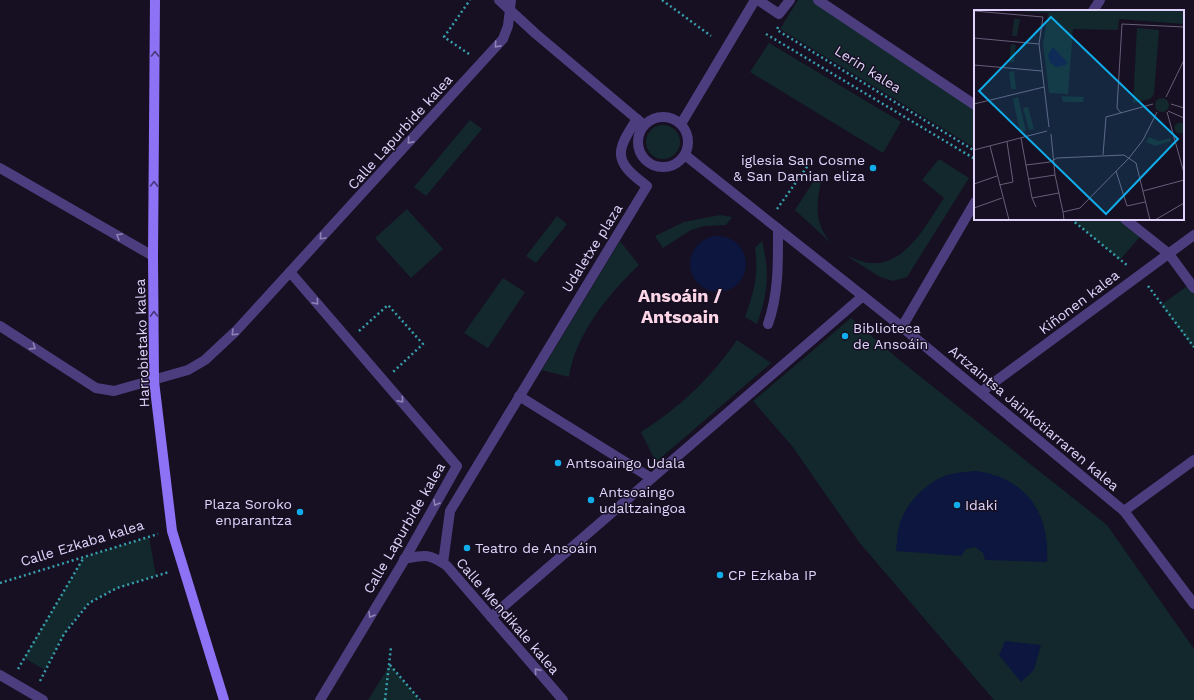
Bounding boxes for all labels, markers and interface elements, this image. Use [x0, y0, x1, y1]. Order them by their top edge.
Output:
inset map [974, 10, 1184, 220]
one-way arrow [495, 40, 502, 48]
street label: Lerin kalea [832, 42, 904, 96]
one-way arrow [151, 51, 159, 57]
street label: Calle Lapurbide kalea [344, 71, 456, 193]
one-way arrow [408, 137, 415, 144]
place label: iglesia San Cosme & San Damian eliza [733, 152, 865, 184]
marker: iglesia San Cosme & San Damian eliza [868, 163, 878, 173]
one-way arrow [150, 181, 158, 187]
street label: Udaletxe plaza [558, 201, 626, 295]
one-way arrow [320, 232, 327, 240]
one-way arrow [116, 234, 123, 241]
street label: Kiñonen kalea [1036, 267, 1122, 337]
street label: Harrobietako kalea [132, 278, 152, 408]
district label: Ansoáin / Antsoain [638, 285, 723, 327]
one-way arrow [311, 297, 318, 304]
one-way arrow [150, 311, 158, 317]
place label: Biblioteca de Ansoáin [853, 320, 928, 352]
one-way arrow [231, 328, 239, 336]
marker: Biblioteca de Ansoáin [840, 331, 850, 341]
one-way arrow [29, 342, 36, 350]
street label: Artzaintsa Jainkotiarraren kalea [946, 342, 1122, 494]
one-way arrow [396, 395, 403, 402]
place label: Antsoaingo Udala [566, 455, 685, 471]
marker: Antsoaingo Udala [553, 458, 563, 468]
street label: Calle Lapurbide kalea [360, 460, 448, 596]
place label: Antsoaingo udaltzaingoa [599, 484, 686, 516]
marker: Antsoaingo udaltzaingoa [586, 495, 596, 505]
place label: Plaza Soroko enparantza [204, 496, 292, 528]
place label: Idaki [965, 497, 997, 513]
one-way arrow [434, 499, 441, 506]
marker: Idaki [952, 500, 962, 510]
marker: Plaza Soroko enparantza [295, 507, 305, 517]
street label: Calle Ezkaba kalea [18, 517, 146, 569]
place label: Teatro de Ansoáin [475, 540, 597, 556]
marker: Teatro de Ansoáin [462, 543, 472, 553]
street label: Calle Mendikale kalea [453, 555, 563, 677]
place label: CP Ezkaba IP [728, 567, 817, 583]
marker: CP Ezkaba IP [715, 570, 725, 580]
one-way arrow [368, 611, 375, 618]
one-way arrow [535, 668, 542, 675]

